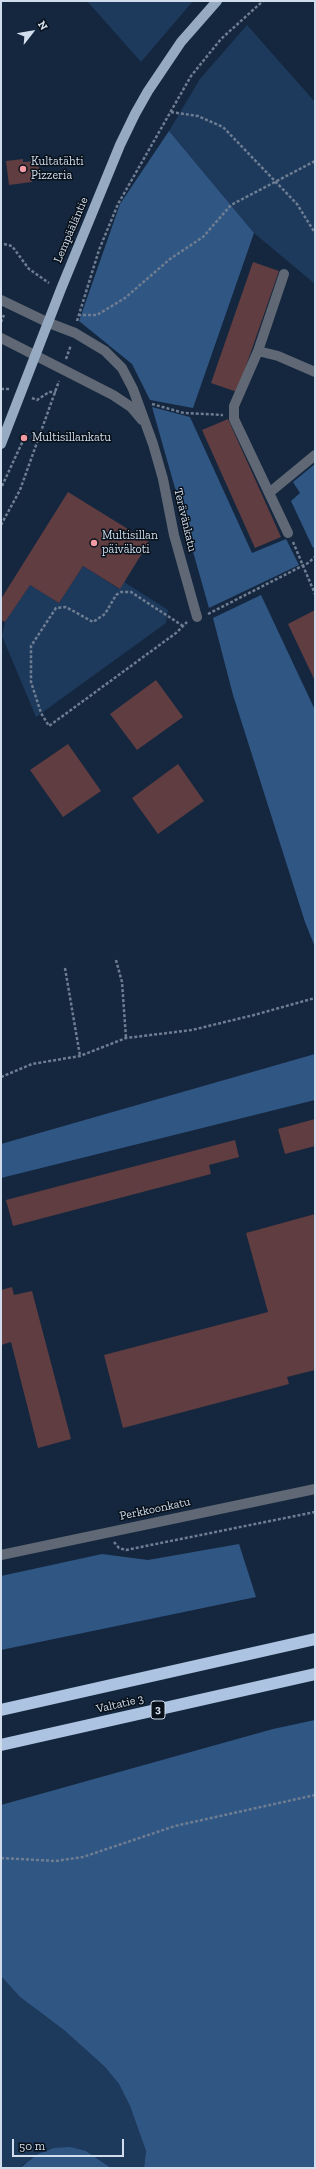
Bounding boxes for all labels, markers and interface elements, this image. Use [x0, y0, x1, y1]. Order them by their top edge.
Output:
north arrow [12, 12, 52, 52]
text: N [35, 19, 50, 32]
place label: Kultatähti Pizzeria [31, 155, 84, 183]
marker: Kultatähti Pizzeria [18, 164, 28, 174]
street label: Lempääläntie [51, 195, 91, 265]
place label: Multisillankatu [32, 431, 111, 445]
marker: Multisillankatu [19, 433, 29, 443]
street label: Terävänkatu [171, 487, 199, 553]
place label: Multisillan päiväkoti [102, 529, 158, 557]
marker: Multisillan päiväkoti [89, 538, 99, 548]
street label: Perkkoonkatu [118, 1494, 192, 1524]
street label: Valtatie 3 [95, 1692, 145, 1716]
road number: 3 [151, 1701, 165, 1719]
scale bar [14, 2131, 126, 2157]
text: 50 m [19, 2139, 45, 2153]

